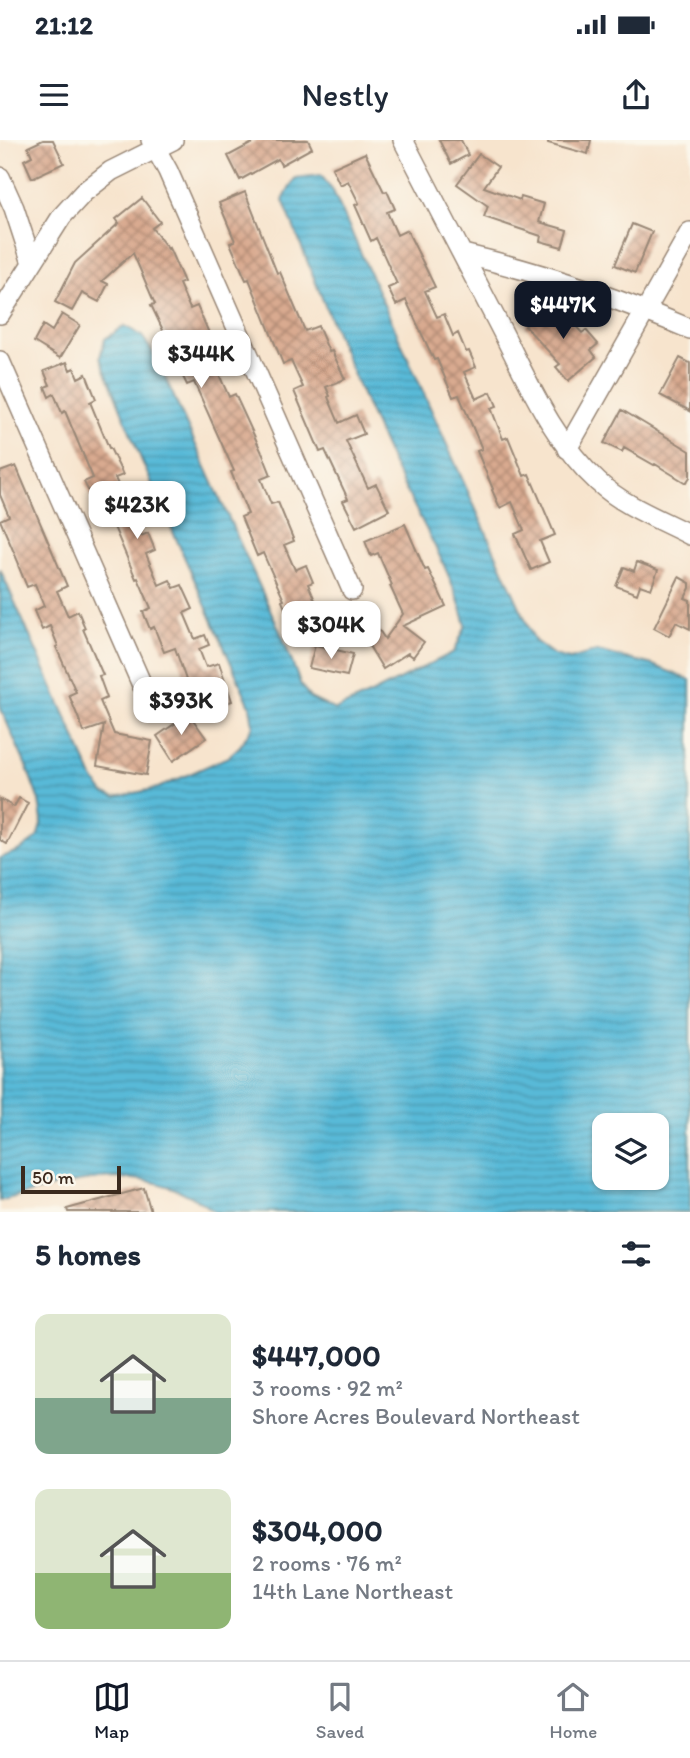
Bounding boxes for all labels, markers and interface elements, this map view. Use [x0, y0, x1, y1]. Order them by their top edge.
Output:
text: 21:12 [35, 9, 93, 41]
icon: menu [35, 76, 73, 114]
text: Nestly [301, 76, 389, 114]
icon: share [617, 76, 655, 114]
pin: $447K [514, 282, 612, 341]
text: $447K [530, 290, 596, 318]
pin: $344K [152, 330, 250, 390]
text: $344K [168, 339, 234, 367]
pin: $423K [88, 482, 186, 541]
text: $423K [105, 490, 169, 518]
pin: $304K [282, 602, 380, 661]
text: $304K [298, 610, 364, 638]
pin: $393K [132, 678, 230, 737]
text: $393K [149, 686, 213, 714]
map controls [592, 1113, 669, 1190]
button: layers [592, 1113, 669, 1190]
scale bar [21, 1163, 121, 1195]
text: 50 m [32, 1166, 74, 1189]
icon: filters [617, 1235, 655, 1273]
text: 5 homes [35, 1236, 141, 1273]
text: $447,000 [252, 1337, 381, 1374]
icon: home [91, 1342, 175, 1426]
text: 3 rooms · 92 m² [252, 1374, 403, 1402]
text: Shore Acres Boulevard Northeast [252, 1402, 580, 1430]
text: $304,000 [252, 1512, 383, 1549]
icon: home [91, 1517, 175, 1601]
text: 2 rooms · 76 m² [252, 1549, 402, 1577]
text: 14th Lane Northeast [252, 1577, 453, 1605]
tab: Map [93, 1678, 131, 1743]
tab: Saved [316, 1678, 364, 1743]
tab: Home [549, 1678, 597, 1743]

